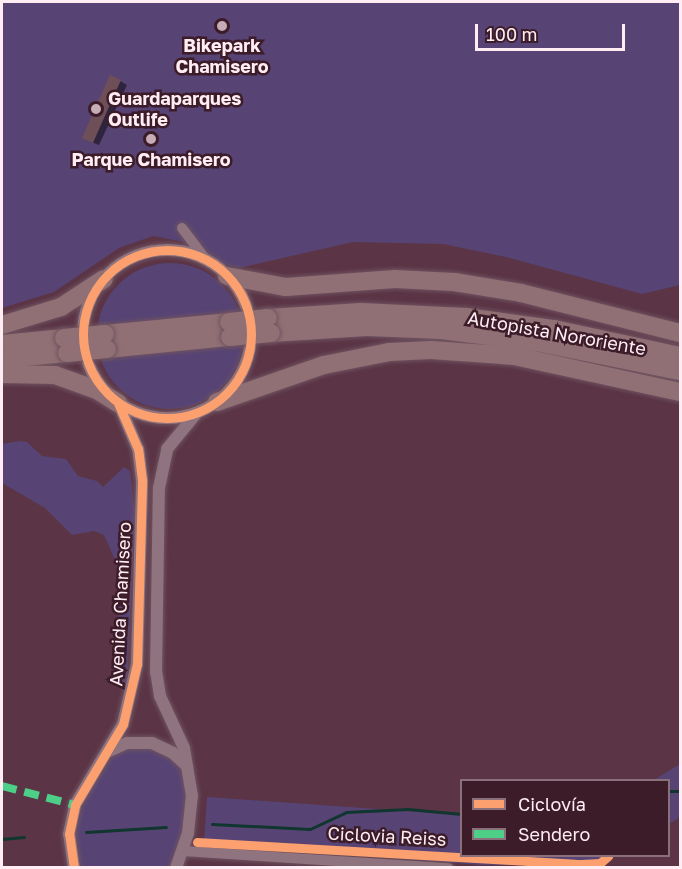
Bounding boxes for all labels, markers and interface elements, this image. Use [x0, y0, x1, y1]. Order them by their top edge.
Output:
scale bar [478, 12, 628, 50]
marker: Bikepark Chamisero [215, 19, 229, 33]
text: 100 m [486, 23, 537, 45]
place label: Bikepark Chamisero [175, 35, 269, 78]
place label: Guardaparques Outlife [108, 88, 241, 130]
marker: Guardaparques Outlife [89, 102, 103, 116]
marker: Parque Chamisero [144, 132, 158, 146]
place label: Parque Chamisero [72, 148, 230, 170]
street label: Autopista Nororiente [466, 307, 648, 359]
street label: Avenida Chamisero [105, 521, 135, 687]
legend [460, 779, 670, 857]
text: Ciclovía [518, 793, 586, 815]
street label: Ciclovia Reiss [327, 822, 447, 850]
text: Sendero [518, 823, 590, 845]

